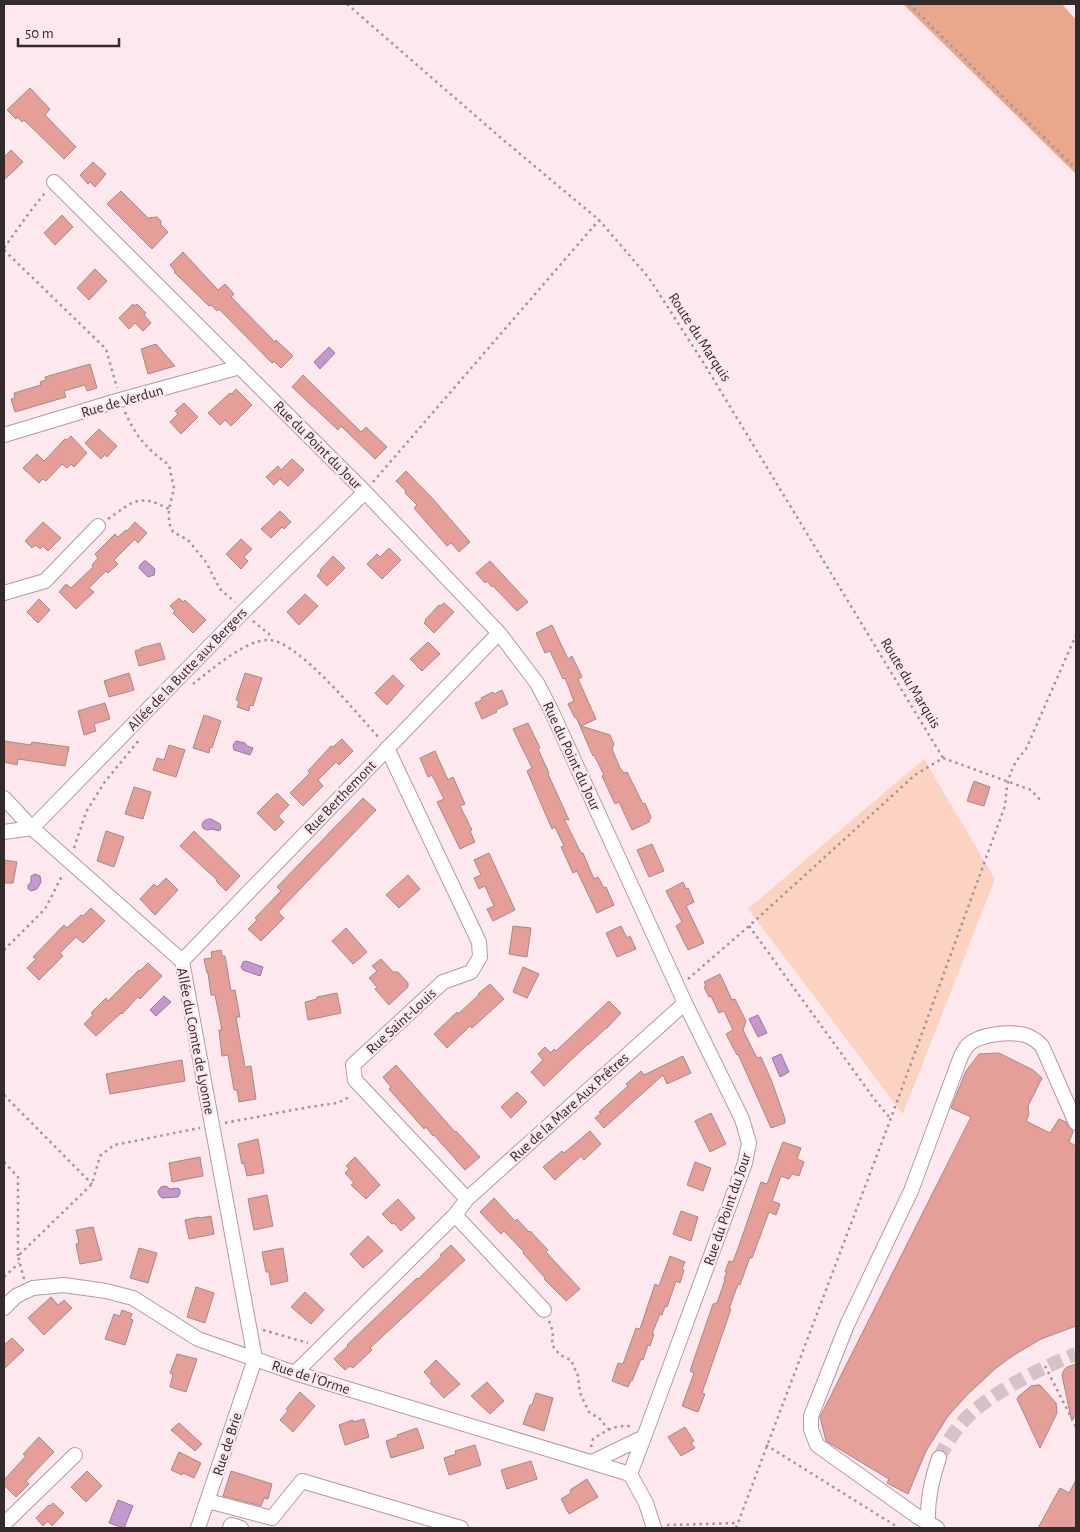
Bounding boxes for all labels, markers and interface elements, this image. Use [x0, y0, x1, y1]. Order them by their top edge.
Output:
scale bar [18, 15, 119, 47]
text: 50 m [25, 26, 54, 41]
street label: Route du Marquis [665, 290, 734, 384]
street label: Rue de Verdun [79, 383, 165, 420]
street label: Rue du Point du Jour [271, 398, 365, 493]
street label: Allée de la Butte aux Bergers [125, 605, 250, 734]
street label: Route du Marquis [878, 635, 943, 731]
street label: Rue du Point du Jour [540, 700, 603, 813]
street label: Rue Berthemont [302, 757, 379, 837]
street label: Allée du Comte de Lyonne [174, 966, 217, 1116]
street label: Rue Saint-Louis [364, 985, 439, 1057]
street label: Rue de la Mare Aux Prêtres [507, 1050, 632, 1165]
street label: Rue du Point du Jour [701, 1151, 754, 1267]
street label: Rue de l'Orme [270, 1358, 352, 1397]
street label: Rue de Brie [210, 1411, 245, 1478]

